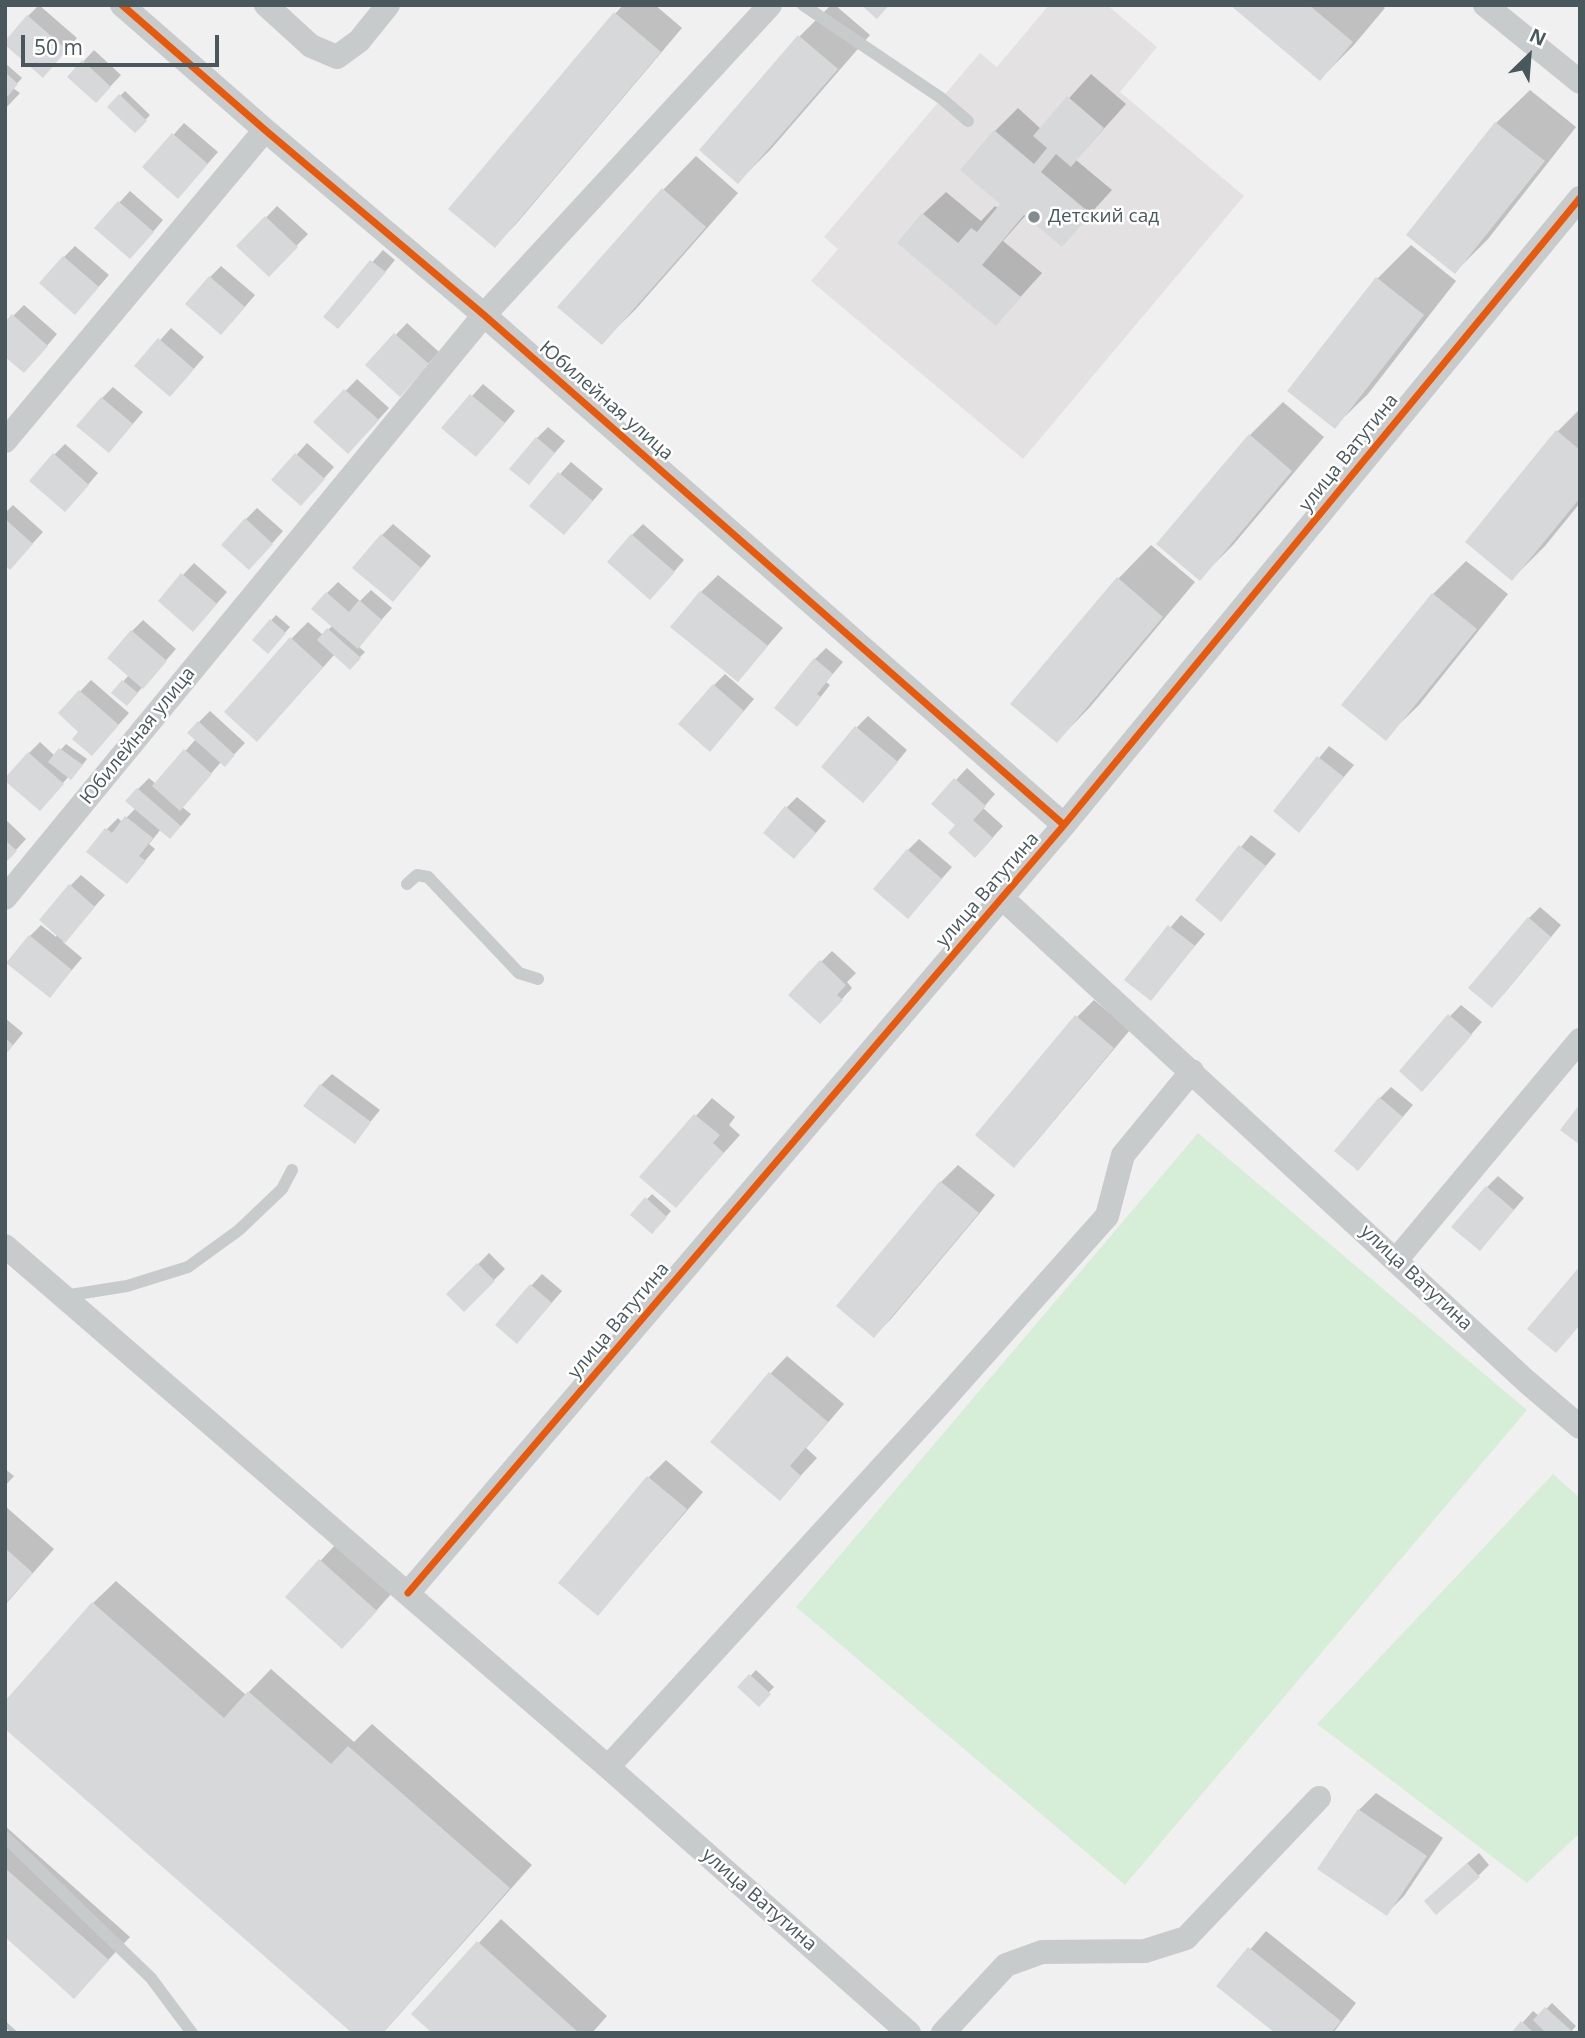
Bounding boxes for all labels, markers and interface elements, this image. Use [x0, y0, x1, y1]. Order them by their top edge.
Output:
scale bar [24, 21, 222, 65]
north arrow [1494, 21, 1564, 91]
text: N [1525, 22, 1550, 52]
text: 50 m [34, 33, 83, 61]
place label: Детский сад [1048, 206, 1159, 228]
marker: Детский сад [1026, 209, 1042, 225]
street label: Юбилейная улица [534, 337, 678, 465]
street label: улица Ватутина [1295, 390, 1403, 516]
street label: Юбилейная улица [76, 663, 200, 809]
street label: улица Ватутина [932, 828, 1044, 952]
street label: улица Ватутина [1355, 1220, 1477, 1336]
street label: улица Ватутина [564, 1258, 674, 1384]
street label: улица Ватутина [697, 1844, 821, 1956]

